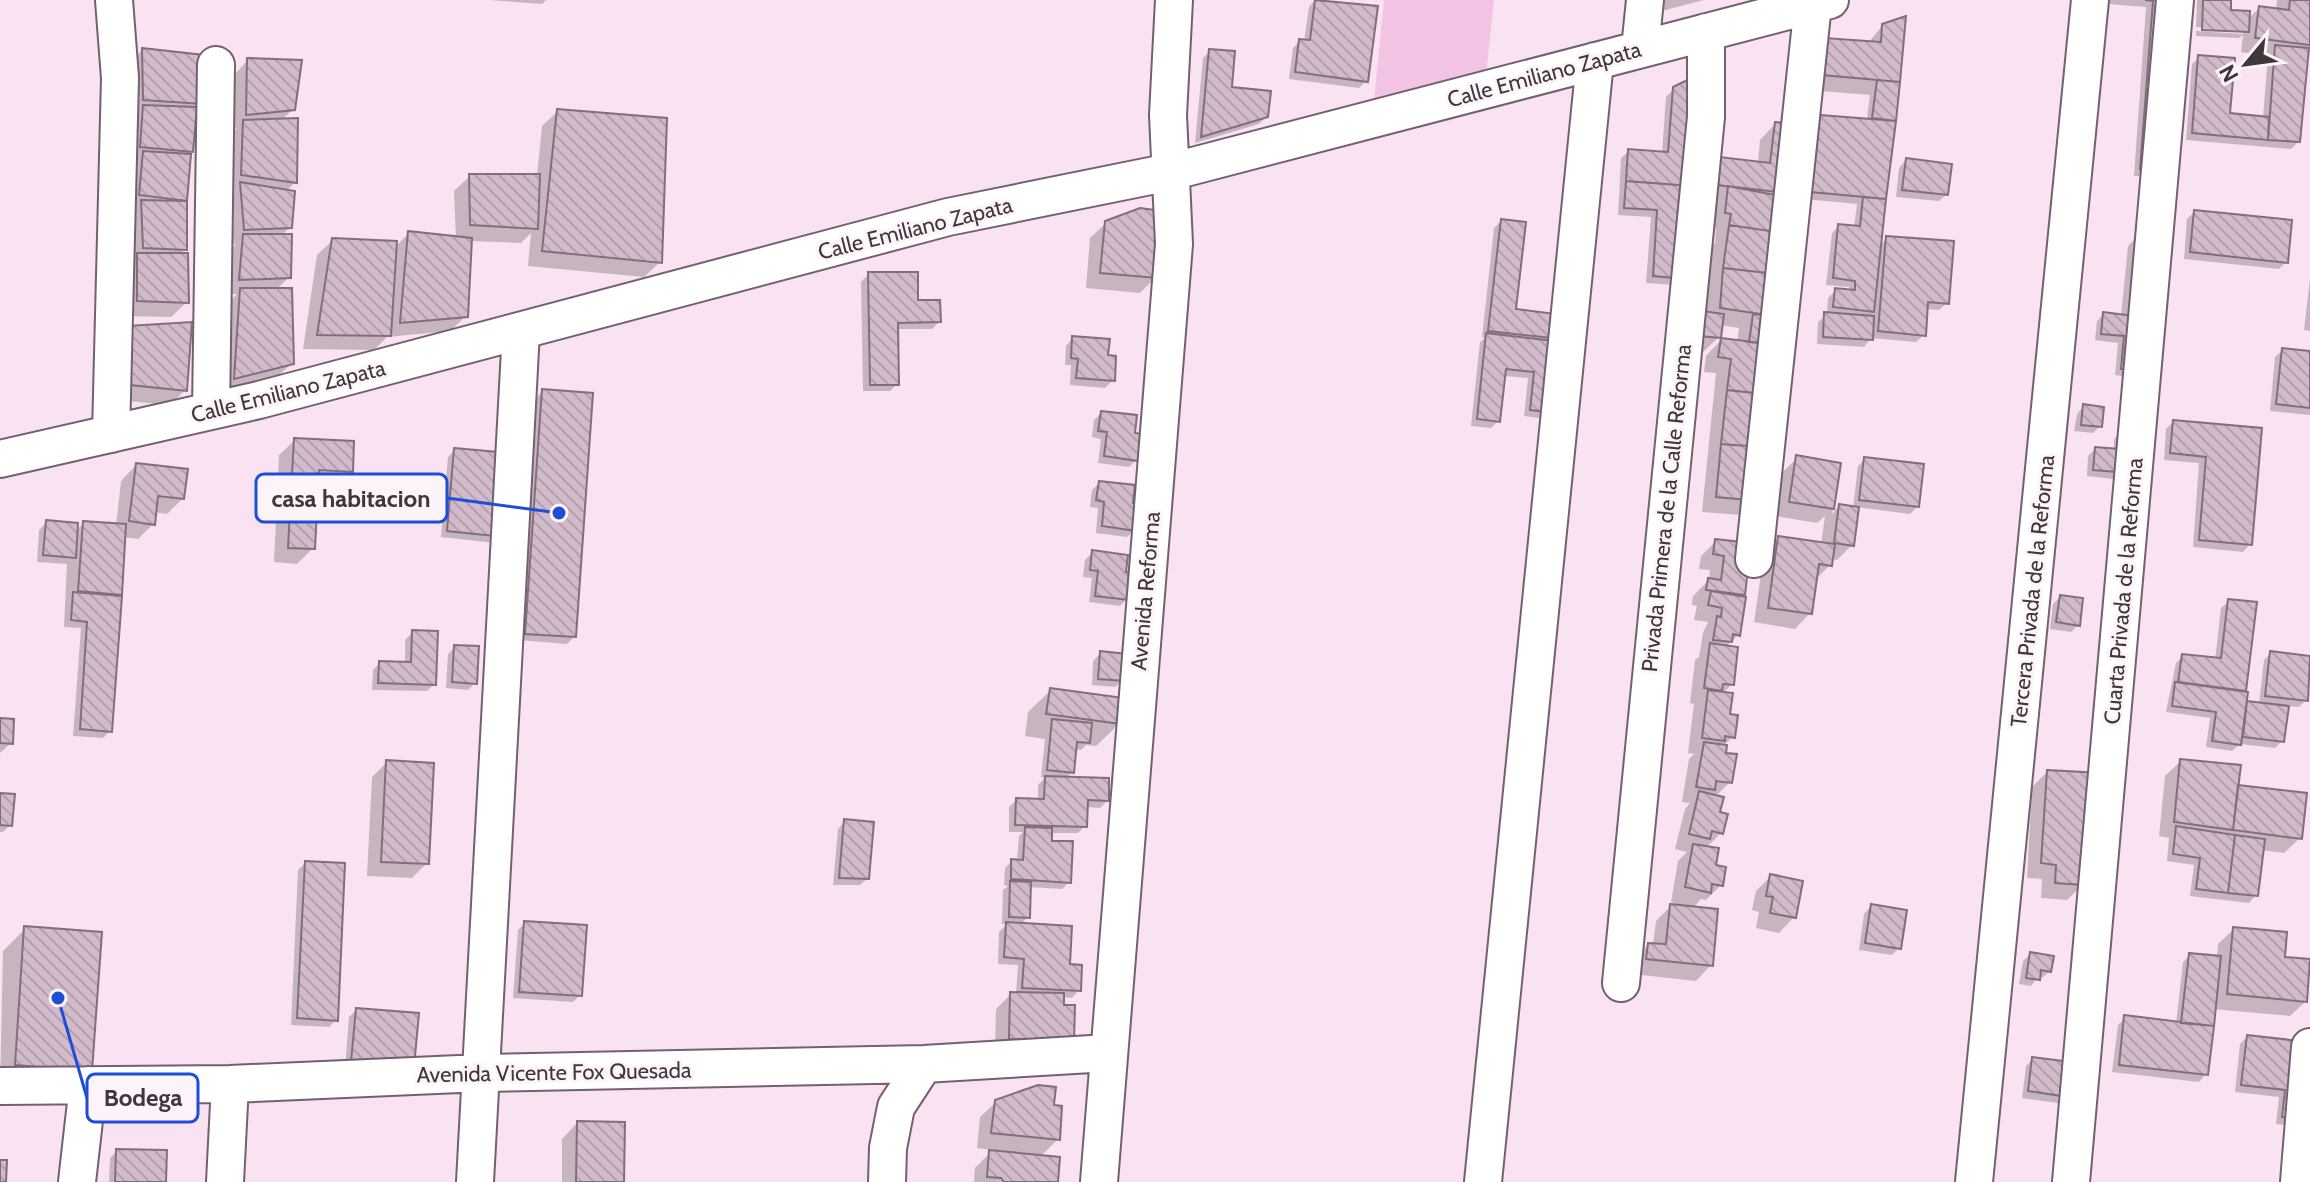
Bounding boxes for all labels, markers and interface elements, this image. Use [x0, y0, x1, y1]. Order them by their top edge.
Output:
north arrow [2206, 24, 2286, 104]
street label: Calle Emiliano Zapata [1444, 36, 1644, 113]
text: N [2213, 60, 2245, 87]
street label: Calle Emiliano Zapata [815, 191, 1016, 266]
street label: Privada Primera de la Calle Reforma [1636, 342, 1697, 673]
street label: Calle Emiliano Zapata [188, 354, 389, 429]
street label: Tercera Privada de la Reforma [2005, 453, 2060, 728]
street label: Cuarta Privada de la Reforma [2098, 456, 2149, 725]
callout: casa habitacion [256, 474, 447, 522]
text: casa habitacion [272, 484, 430, 513]
street label: Avenida Reforma [1125, 510, 1166, 672]
street label: Avenida Vicente Fox Quesada [416, 1057, 692, 1088]
callout: Bodega [87, 1074, 198, 1122]
text: Bodega [104, 1083, 182, 1112]

